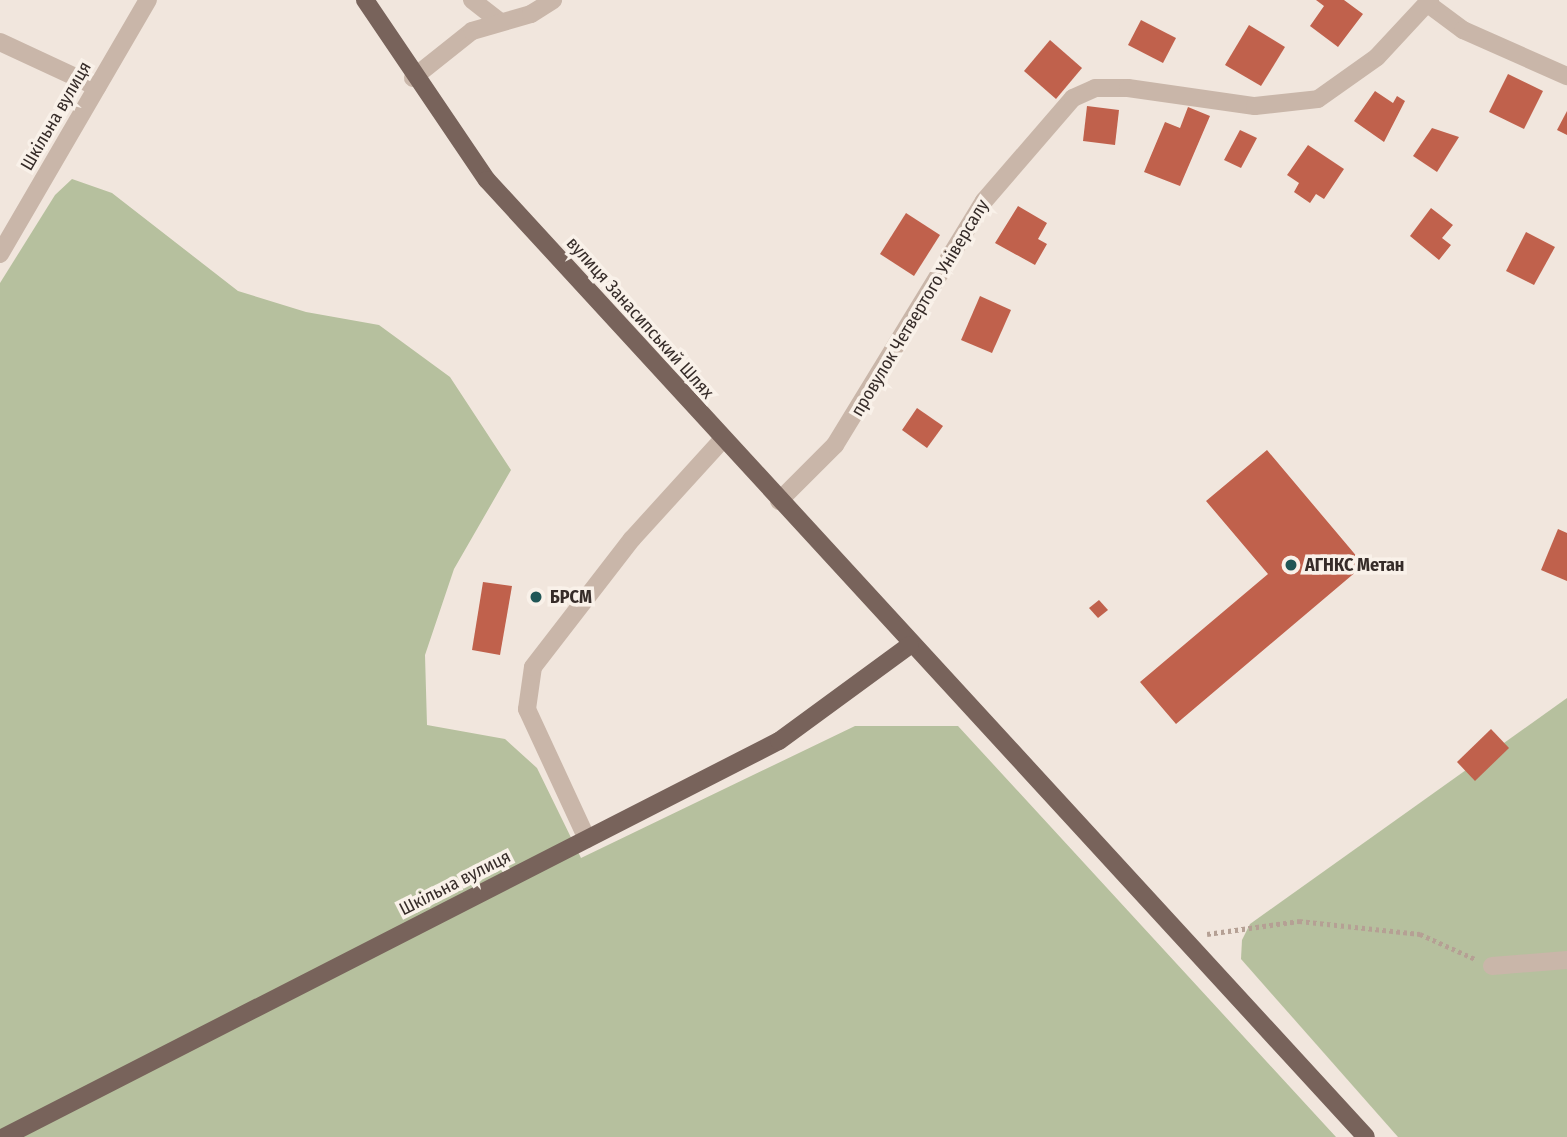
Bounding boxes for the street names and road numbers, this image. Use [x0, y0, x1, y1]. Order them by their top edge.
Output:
street label: Шкільна вулиця [16, 58, 96, 174]
street label: провулок Четвертого Універсалу [847, 196, 993, 420]
street label: вулиця Занасипський Шлях [562, 233, 718, 403]
street label: Шкільна вулиця [396, 846, 514, 920]

